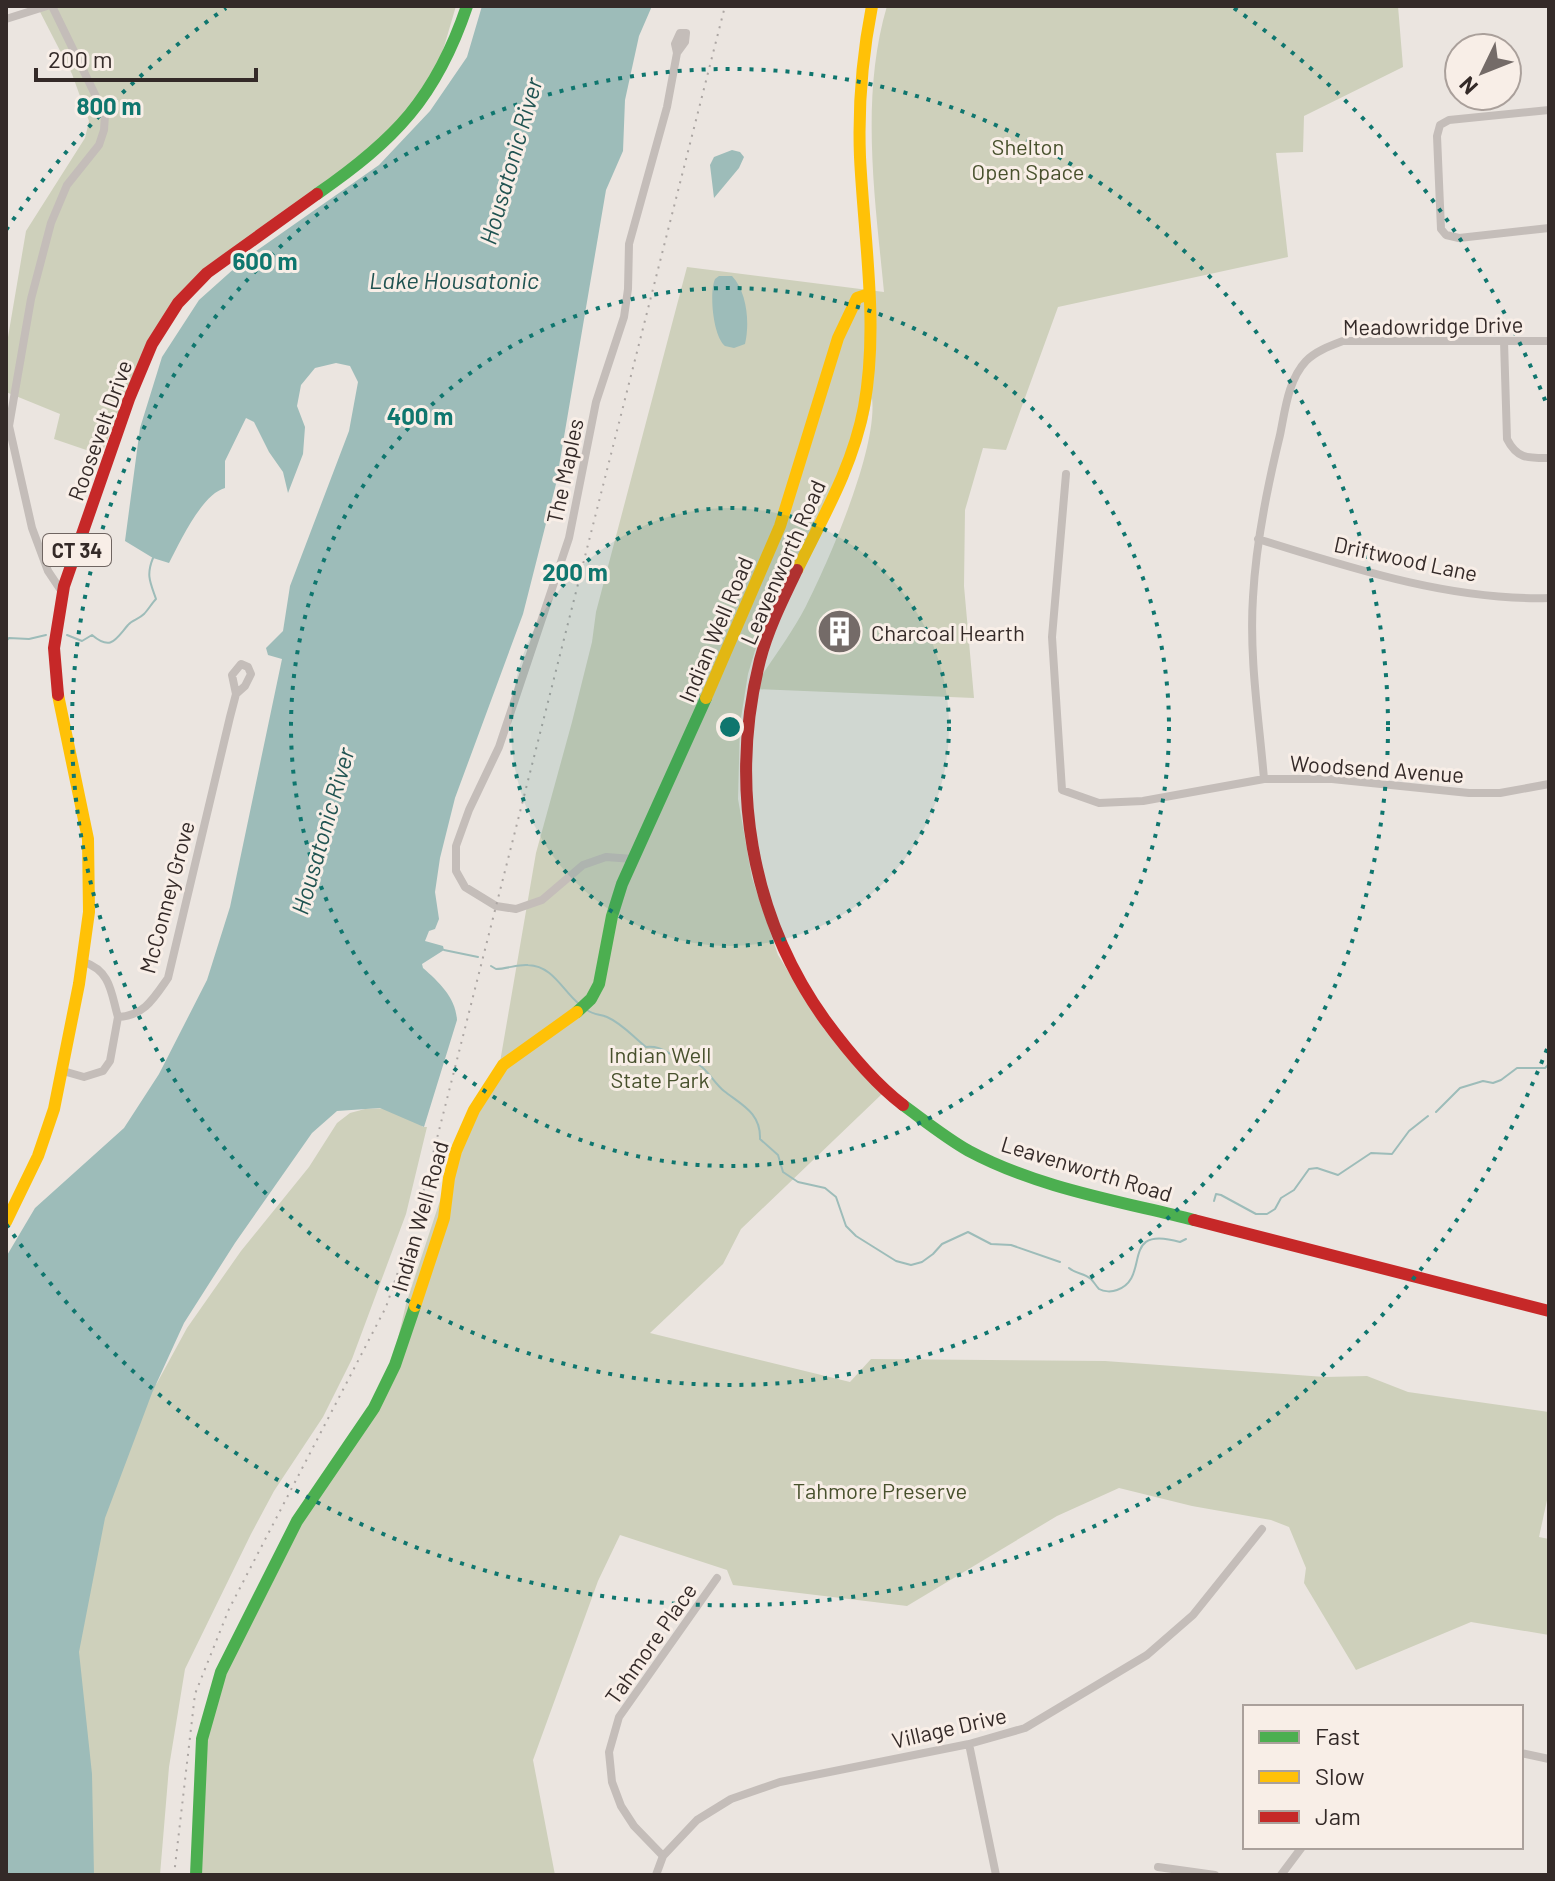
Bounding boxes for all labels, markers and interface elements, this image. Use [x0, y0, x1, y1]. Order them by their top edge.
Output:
scale bar [36, 32, 256, 82]
north arrow [1443, 32, 1523, 112]
text: 200 m [48, 44, 113, 73]
text: N [1453, 72, 1482, 101]
water label: Housatonic River [472, 73, 548, 248]
text: 800 m [76, 91, 142, 120]
park label: Shelton Open Space [972, 133, 1085, 184]
text: 600 m [232, 246, 298, 275]
water label: Lake Housatonic [369, 265, 539, 294]
street label: Meadowridge Drive [1343, 310, 1523, 340]
street label: Roosevelt Drive [62, 356, 136, 504]
text: 400 m [387, 401, 453, 430]
street label: The Maples [540, 416, 588, 526]
street label: Leavenworth Road [734, 476, 830, 648]
street label: Driftwood Lane [1332, 530, 1480, 586]
road number: CT 34 [43, 534, 111, 566]
street label: Indian Well Road [673, 552, 757, 706]
text: 200 m [542, 557, 608, 586]
building icon: Charcoal Hearth [816, 608, 864, 656]
place label: Charcoal Hearth [871, 619, 1025, 645]
centre of rings [716, 713, 744, 741]
water label: Housatonic River [284, 743, 360, 918]
street label: Woodsend Avenue [1289, 749, 1465, 787]
street label: McConney Grove [133, 818, 199, 976]
park label: Indian Well State Park [609, 1041, 711, 1092]
street label: Leavenworth Road [998, 1130, 1176, 1206]
street label: Indian Well Road [385, 1138, 453, 1294]
park label: Tahmore Preserve [793, 1477, 967, 1503]
street label: Tahmore Place [599, 1577, 701, 1709]
street label: Village Drive [889, 1701, 1009, 1753]
legend [1243, 1705, 1523, 1849]
text: Fast [1315, 1721, 1360, 1750]
text: Slow [1315, 1761, 1364, 1790]
text: Jam [1315, 1801, 1361, 1830]

